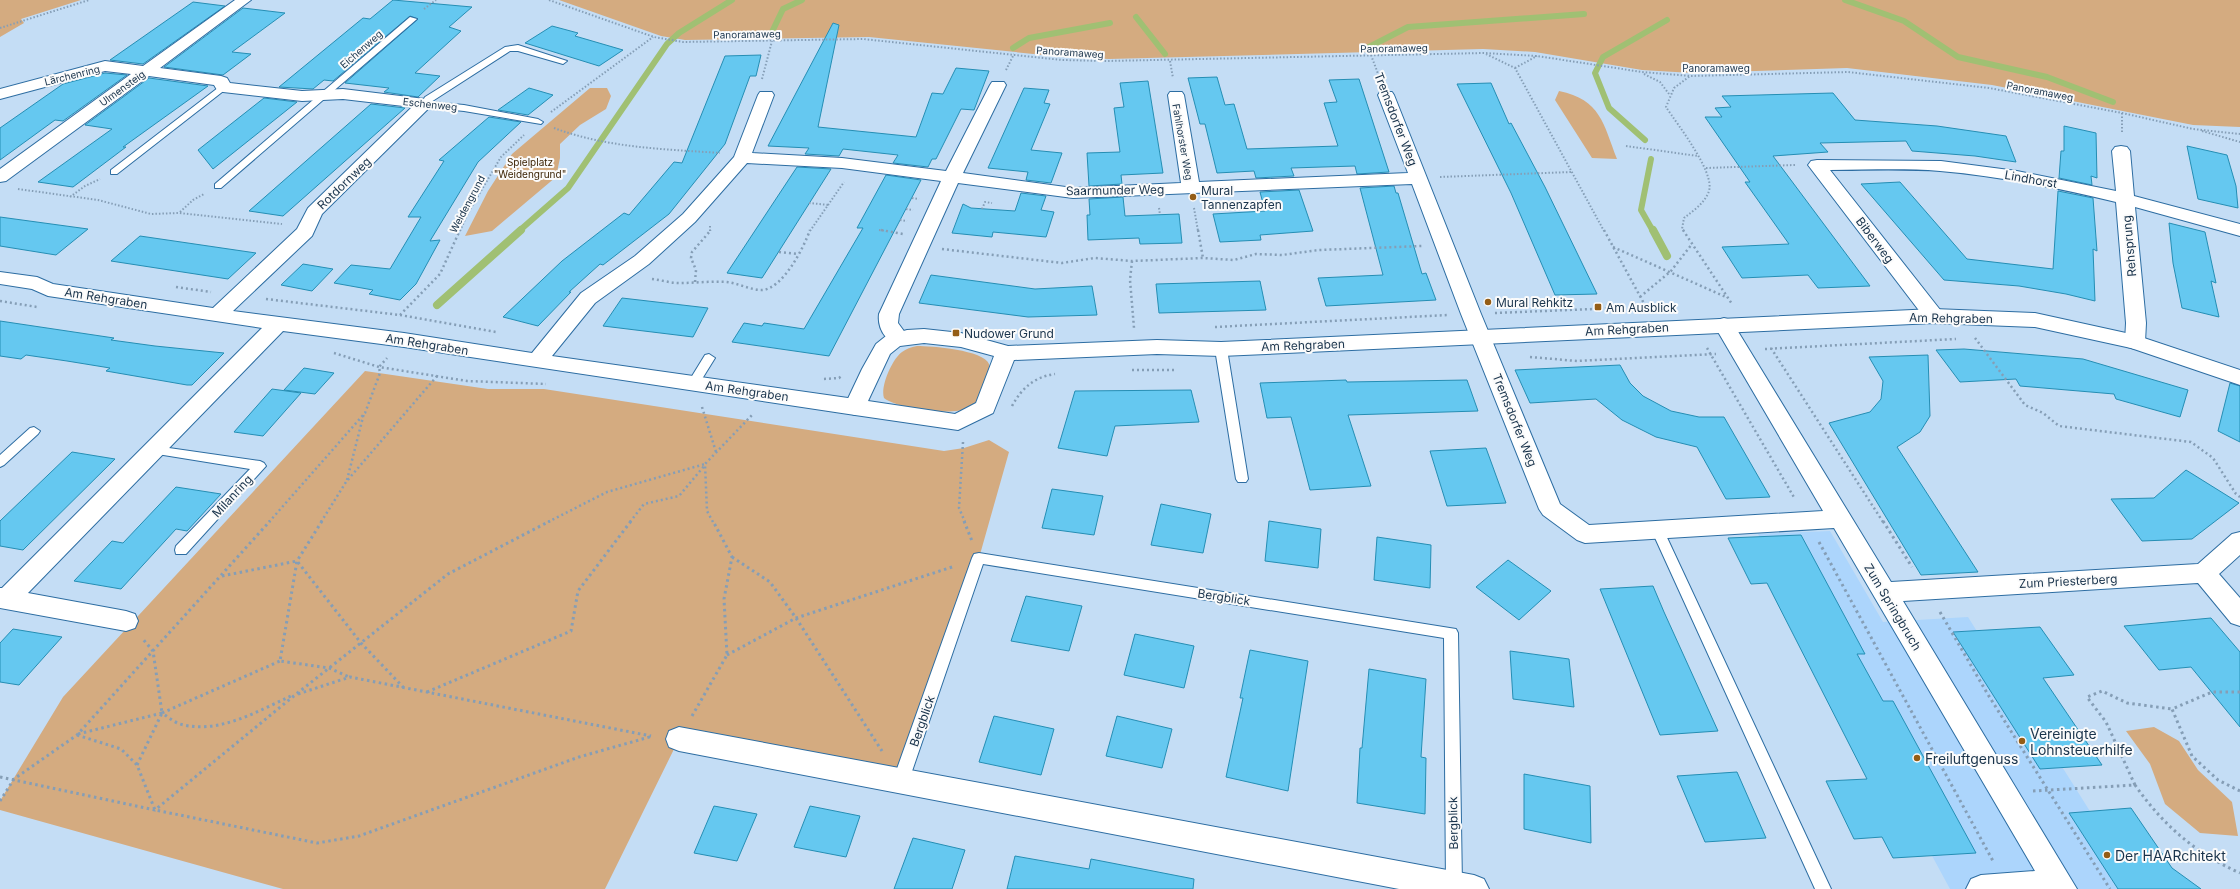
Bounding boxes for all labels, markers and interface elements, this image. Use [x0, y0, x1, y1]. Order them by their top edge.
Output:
street label: Eichenweg [338, 27, 384, 71]
street label: Panoramaweg [713, 27, 781, 41]
street label: Panoramaweg [1360, 41, 1428, 55]
street label: Panoramaweg [1036, 44, 1104, 60]
street label: Lärchenring [43, 62, 101, 88]
street label: Panoramaweg [1682, 62, 1750, 74]
street label: Ulmensteig [97, 68, 147, 108]
street label: Tremsdorfer Weg [1371, 70, 1421, 168]
street label: Panoramaweg [2006, 79, 2074, 103]
street label: Eschenweg [402, 95, 458, 113]
street label: Fahlhorster Weg [1170, 103, 1196, 181]
street label: Rotdornweg [314, 154, 374, 212]
park label: Spielplatz "Weidengrund" [494, 156, 566, 180]
street label: Lindhorst [2004, 167, 2059, 191]
street label: Weidengrund [447, 173, 487, 235]
street label: Saarmunder Weg [1066, 182, 1164, 198]
place label: Mural Tannenzapfen [1201, 183, 1282, 212]
marker: Mural Tannenzapfen [1188, 192, 1198, 202]
street label: Biberweg [1853, 214, 1897, 266]
street label: Rehsprung [2119, 215, 2139, 277]
street label: Am Rehgraben [63, 284, 149, 312]
place label: Mural Rehkitz [1496, 295, 1573, 310]
marker: Mural Rehkitz [1483, 297, 1493, 307]
place label: Am Ausblick [1606, 300, 1677, 315]
marker: Am Ausblick [1593, 302, 1603, 312]
street label: Am Rehgraben [1909, 310, 1993, 326]
street label: Am Rehgraben [1585, 319, 1669, 339]
place label: Nudower Grund [964, 326, 1054, 341]
marker: Nudower Grund [951, 328, 961, 338]
street label: Am Rehgraben [384, 330, 470, 358]
street label: Am Rehgraben [1261, 336, 1345, 354]
street label: Tremsdorfer Weg [1489, 371, 1541, 469]
street label: Am Rehgraben [704, 378, 790, 404]
street label: Milanring [209, 472, 255, 520]
street label: Zum Springbruch [1861, 561, 1925, 653]
street label: Zum Priesterberg [2018, 571, 2118, 591]
street label: Bergblick [1197, 585, 1252, 609]
street label: Bergblick [906, 693, 938, 749]
place label: Vereinigte Lohnsteuerhilfe [2030, 725, 2133, 758]
marker: Vereinigte Lohnsteuerhilfe [2017, 736, 2027, 746]
place label: Freiluftgenuss [1925, 750, 2018, 767]
marker: Freiluftgenuss [1912, 753, 1922, 763]
street label: Bergblick [1445, 796, 1461, 850]
place label: Der HAARchitekt [2115, 847, 2226, 864]
marker: Der HAARchitekt [2102, 850, 2112, 860]

